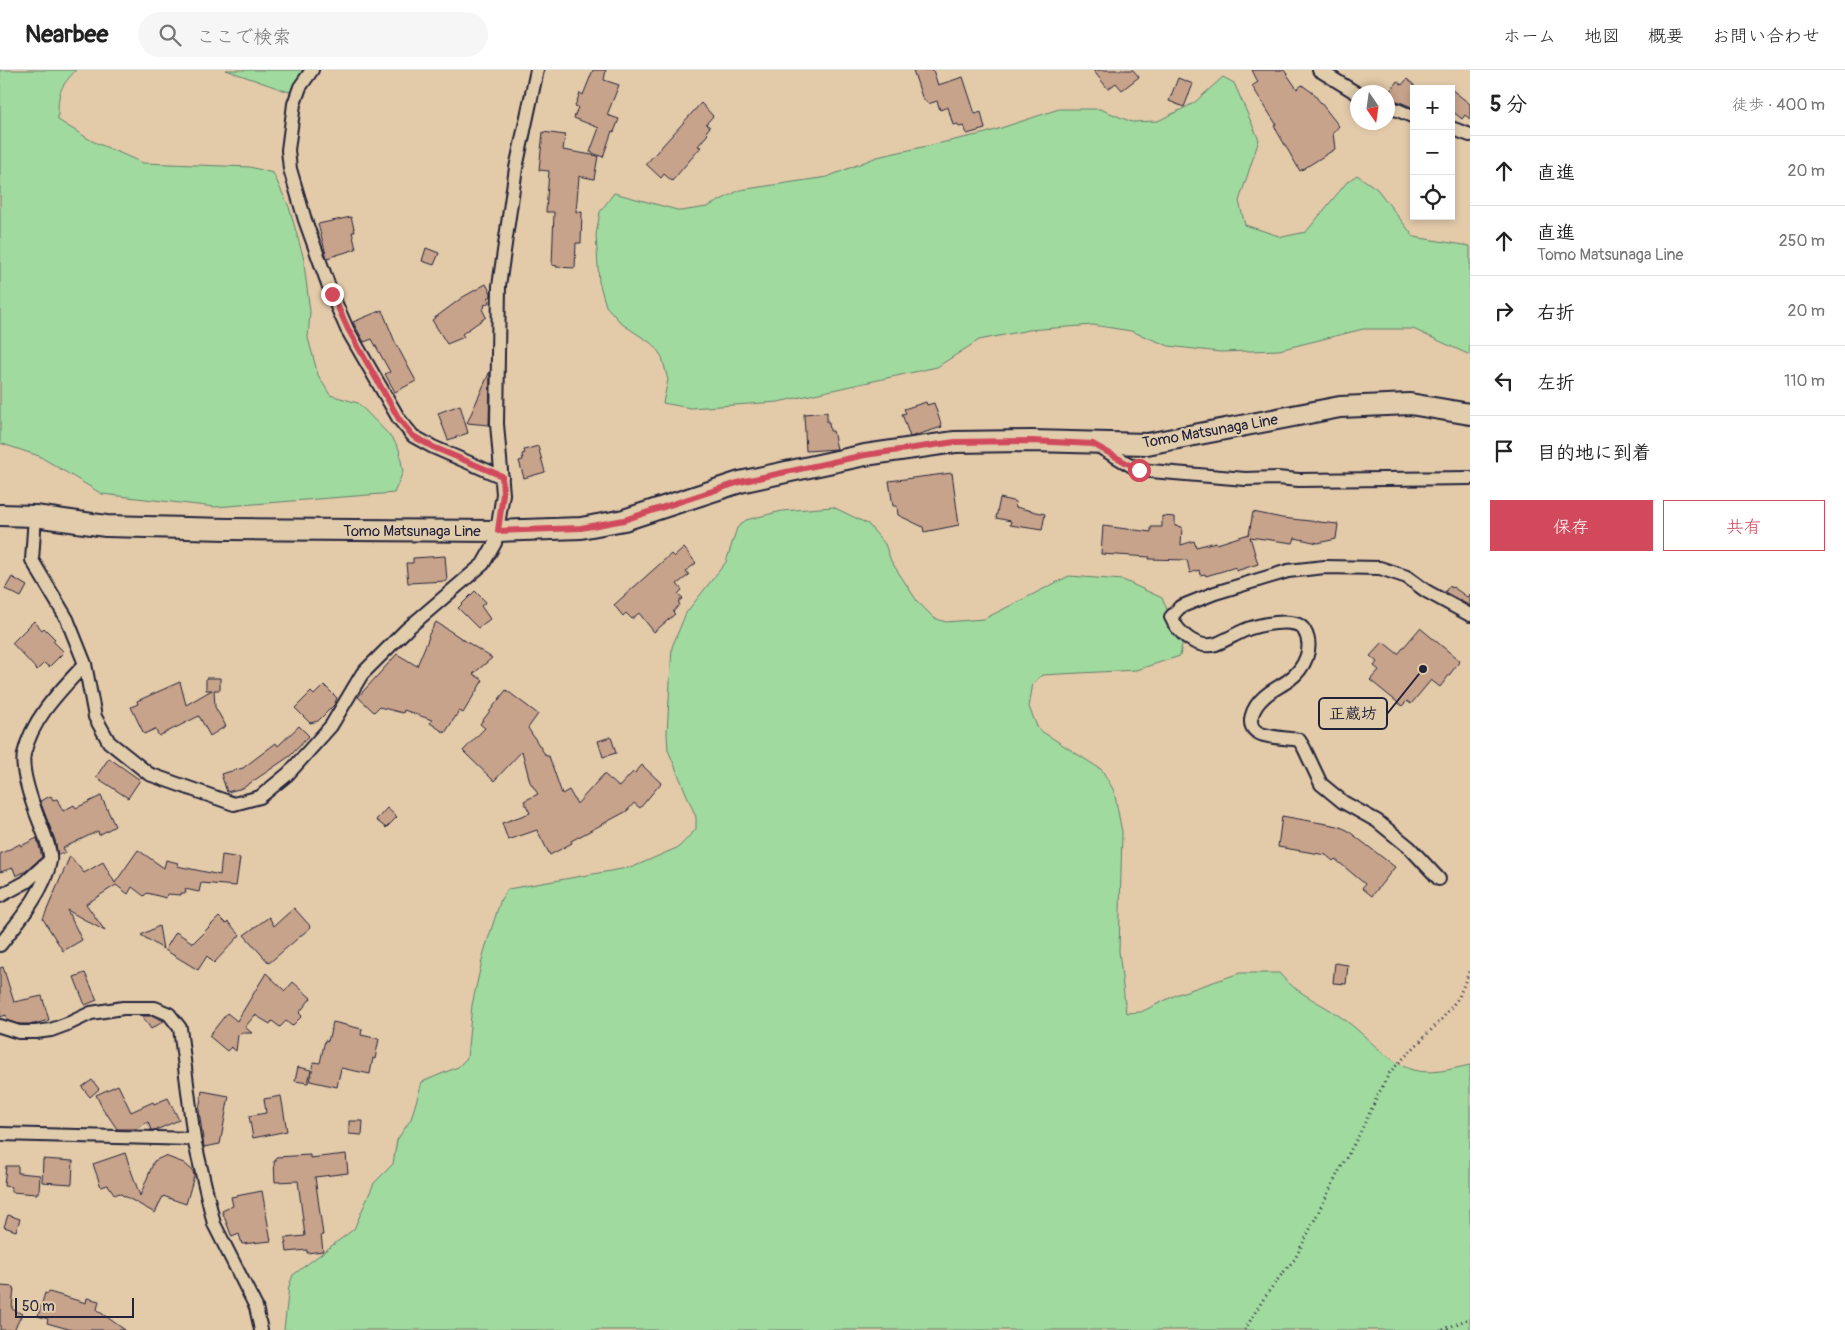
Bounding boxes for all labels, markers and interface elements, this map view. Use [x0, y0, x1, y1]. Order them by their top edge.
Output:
search box [138, 12, 488, 57]
text: Nearbee [25, 20, 108, 49]
icon: search [156, 21, 184, 49]
text: ここで検索 [196, 25, 291, 49]
text: ホーム [1503, 25, 1556, 48]
text: 地図 [1584, 25, 1620, 48]
text: 概要 [1648, 25, 1684, 48]
text: お問い合わせ [1712, 25, 1820, 48]
north arrow [1350, 85, 1395, 130]
map controls [1410, 85, 1455, 220]
button: + [1410, 85, 1455, 130]
text: 5 分 [1490, 91, 1527, 118]
text: 徒歩 · 400 m [1732, 95, 1825, 115]
button: − [1410, 130, 1455, 175]
icon: ahead [1490, 157, 1518, 185]
text: 直進 [1537, 161, 1575, 185]
text: 20 m [1787, 161, 1825, 181]
button: locate [1410, 175, 1455, 220]
text: 直進 [1537, 221, 1575, 245]
icon: ahead [1490, 227, 1518, 255]
text: 250 m [1779, 231, 1825, 251]
text: Tomo Matsunaga Line [1537, 245, 1683, 265]
route end [321, 283, 344, 306]
icon: right [1490, 297, 1518, 325]
text: 右折 [1537, 301, 1575, 325]
text: 20 m [1787, 301, 1825, 321]
icon: left [1490, 367, 1518, 395]
text: 左折 [1537, 371, 1575, 395]
text: 110 m [1784, 371, 1825, 391]
street label: Tomo Matsunaga Line [1141, 410, 1280, 453]
icon: arrive [1490, 437, 1518, 465]
text: 目的地に到着 [1537, 441, 1651, 465]
route start [1128, 459, 1151, 482]
button: 保存 [1490, 500, 1653, 551]
button: 共有 [1663, 500, 1825, 551]
street label: Tomo Matsunaga Line [343, 522, 481, 541]
callout: 正蔵坊 [1319, 698, 1387, 729]
text: 正蔵坊 [1329, 704, 1377, 724]
scale bar [15, 1295, 134, 1318]
text: 50 m [22, 1298, 55, 1315]

